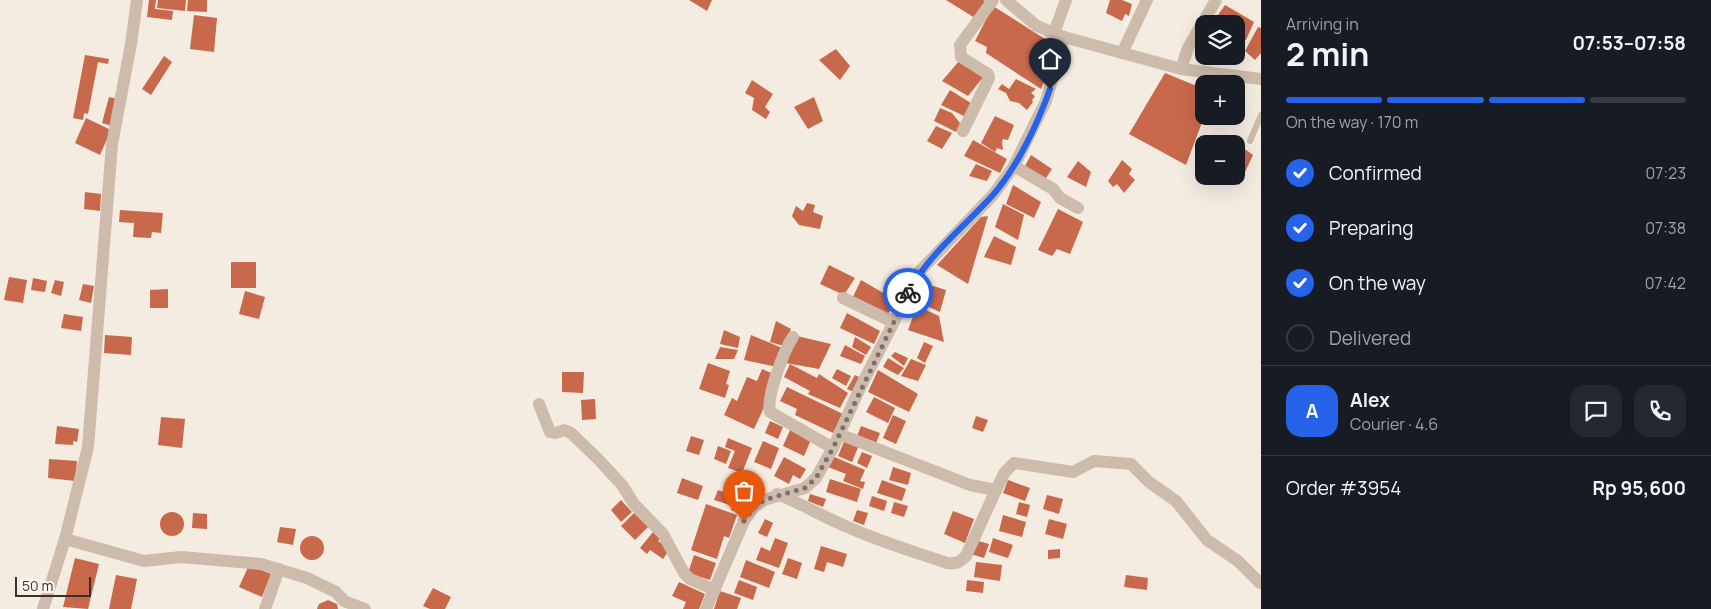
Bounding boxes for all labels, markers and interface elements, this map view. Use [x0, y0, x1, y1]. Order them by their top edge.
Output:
text: Arriving in [1286, 13, 1359, 35]
map controls [1195, 15, 1245, 185]
button: layers [1195, 15, 1245, 65]
text: 07:53–07:58 [1572, 30, 1686, 56]
text: 2 min [1286, 32, 1369, 76]
pin [1029, 38, 1071, 89]
icon: home [1036, 45, 1064, 73]
button: + [1195, 75, 1245, 125]
text: On the way · 170 m [1286, 111, 1418, 133]
button: − [1195, 135, 1245, 185]
icon: check [1286, 159, 1314, 187]
text: Confirmed [1329, 160, 1422, 186]
text: 07:23 [1645, 162, 1686, 184]
icon: check [1286, 214, 1314, 242]
text: Preparing [1329, 215, 1414, 241]
text: 07:38 [1645, 217, 1686, 239]
courier [883, 268, 933, 318]
icon: check [1286, 269, 1314, 297]
text: On the way [1329, 270, 1426, 296]
text: 07:42 [1645, 272, 1686, 294]
icon: bike [894, 279, 922, 307]
text: Delivered [1329, 325, 1411, 351]
button: chat [1570, 385, 1622, 437]
button: phone [1634, 385, 1686, 437]
text: Alex [1350, 387, 1390, 413]
text: A [1306, 398, 1318, 424]
text: Courier · 4.6 [1350, 413, 1438, 435]
pin [723, 470, 765, 521]
text: Order #3954 [1286, 475, 1401, 501]
text: Rp 95,600 [1592, 475, 1686, 501]
icon: bag [730, 477, 758, 505]
scale bar [15, 574, 91, 597]
text: 50 m [22, 576, 53, 595]

